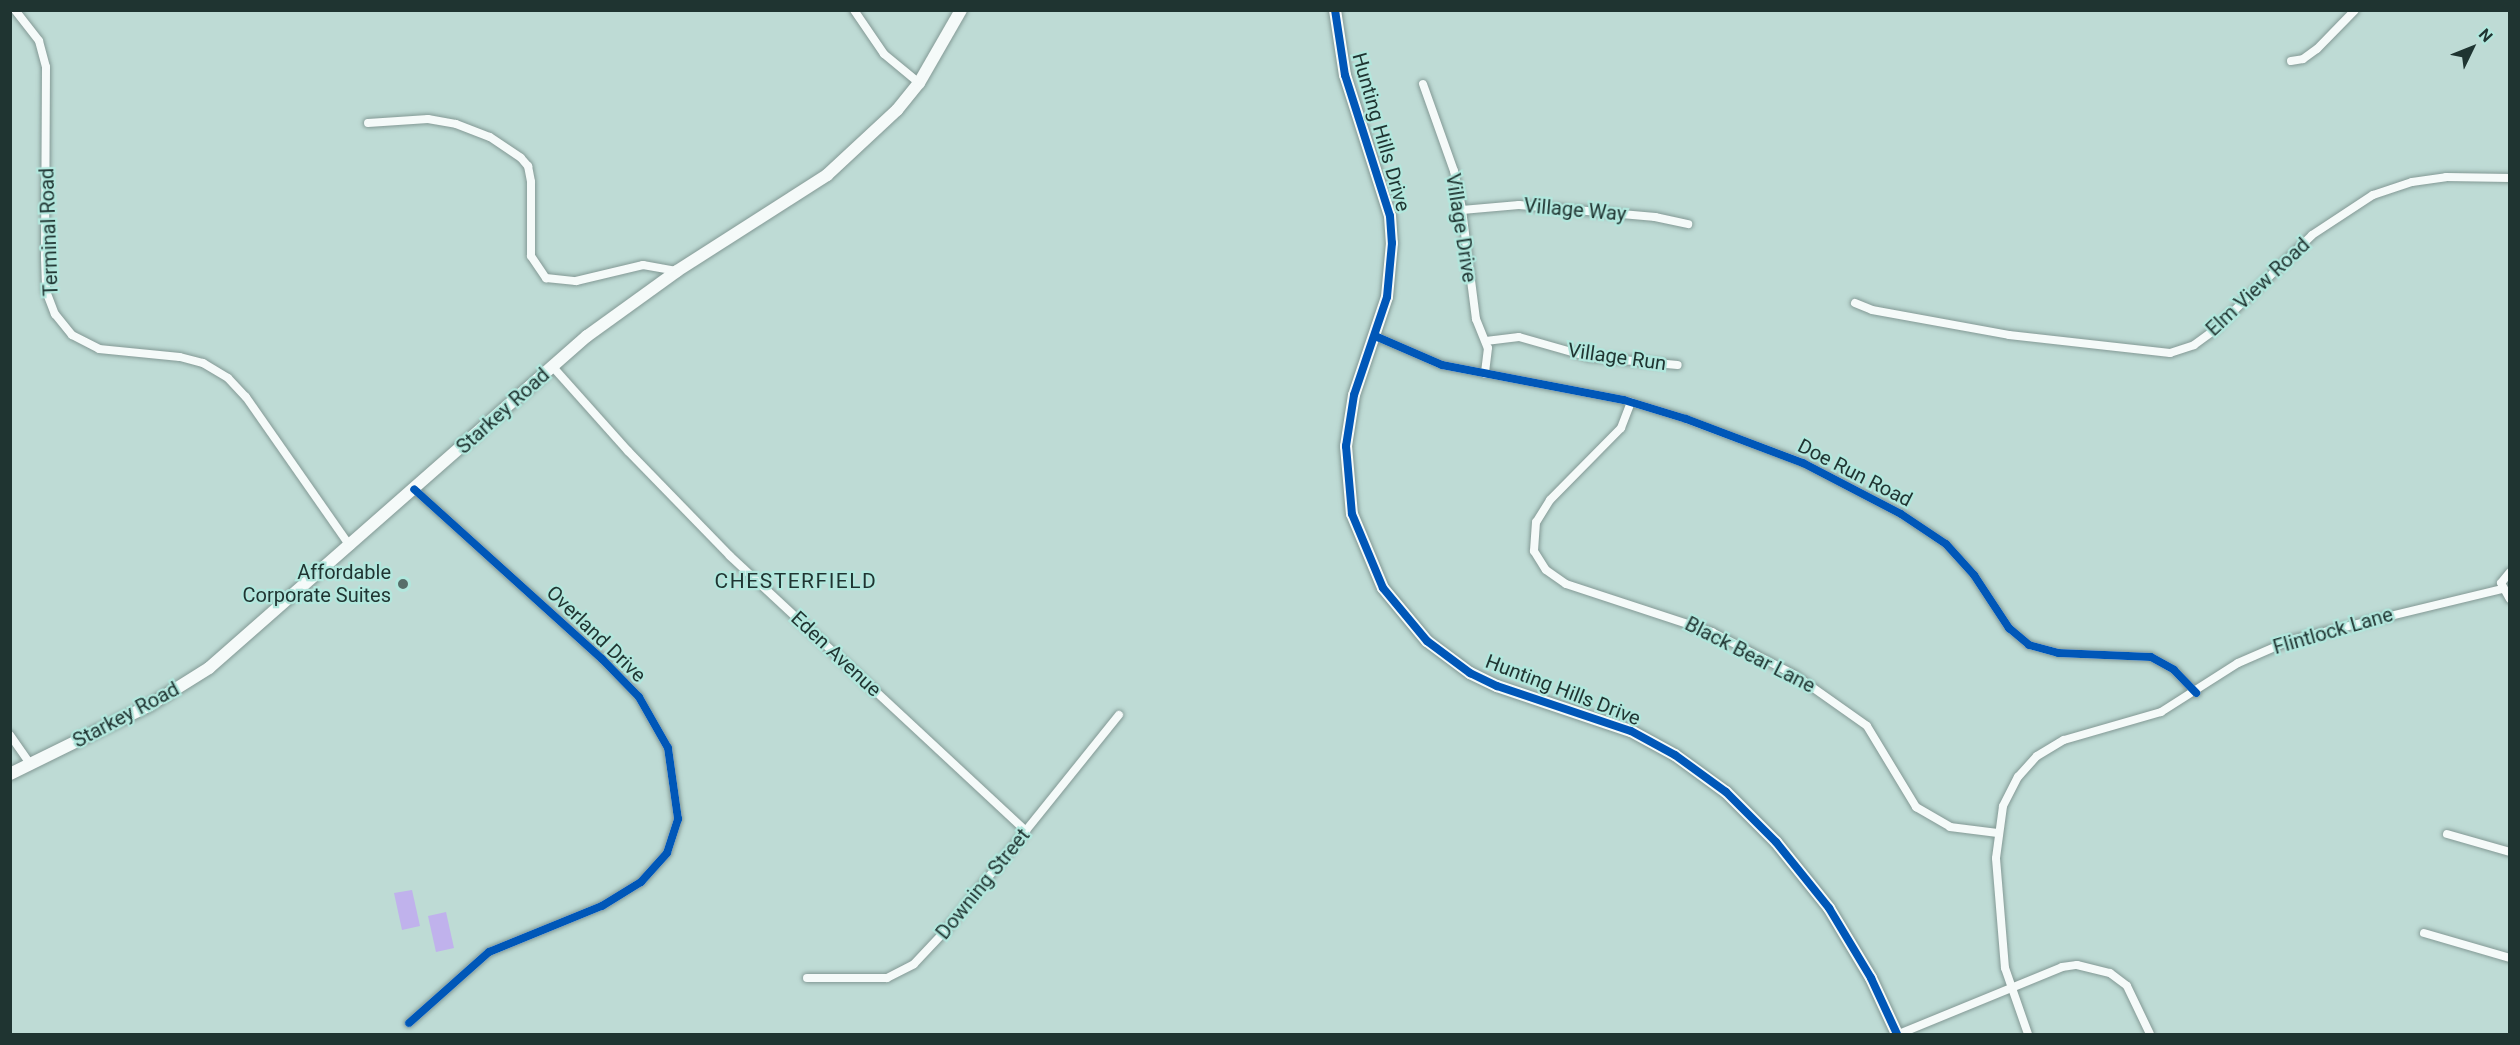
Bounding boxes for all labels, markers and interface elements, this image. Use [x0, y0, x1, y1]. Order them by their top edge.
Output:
north arrow [2442, 18, 2502, 78]
text: N [2475, 25, 2496, 46]
street label: Hunting Hills Drive [1347, 50, 1415, 214]
street label: Terminal Road [35, 167, 63, 297]
street label: Village Drive [1441, 172, 1481, 284]
street label: Village Way [1523, 194, 1627, 226]
street label: Elm View Road [2201, 233, 2315, 341]
street label: Village Run [1566, 338, 1668, 376]
street label: Starkey Road [452, 363, 554, 459]
street label: Doe Run Road [1794, 434, 1916, 512]
place label: Affordable Corporate Suites [243, 560, 391, 607]
district label: CHESTERFIELD [715, 568, 877, 594]
marker: Affordable Corporate Suites [396, 577, 410, 591]
street label: Overland Drive [541, 581, 651, 687]
street label: Flintlock Lane [2270, 602, 2396, 660]
street label: Eden Avenue [786, 606, 886, 702]
street label: Black Bear Lane [1681, 612, 1819, 698]
street label: Hunting Hills Drive [1482, 649, 1644, 731]
street label: Starkey Road [69, 677, 183, 753]
street label: Downing Street [931, 824, 1035, 944]

